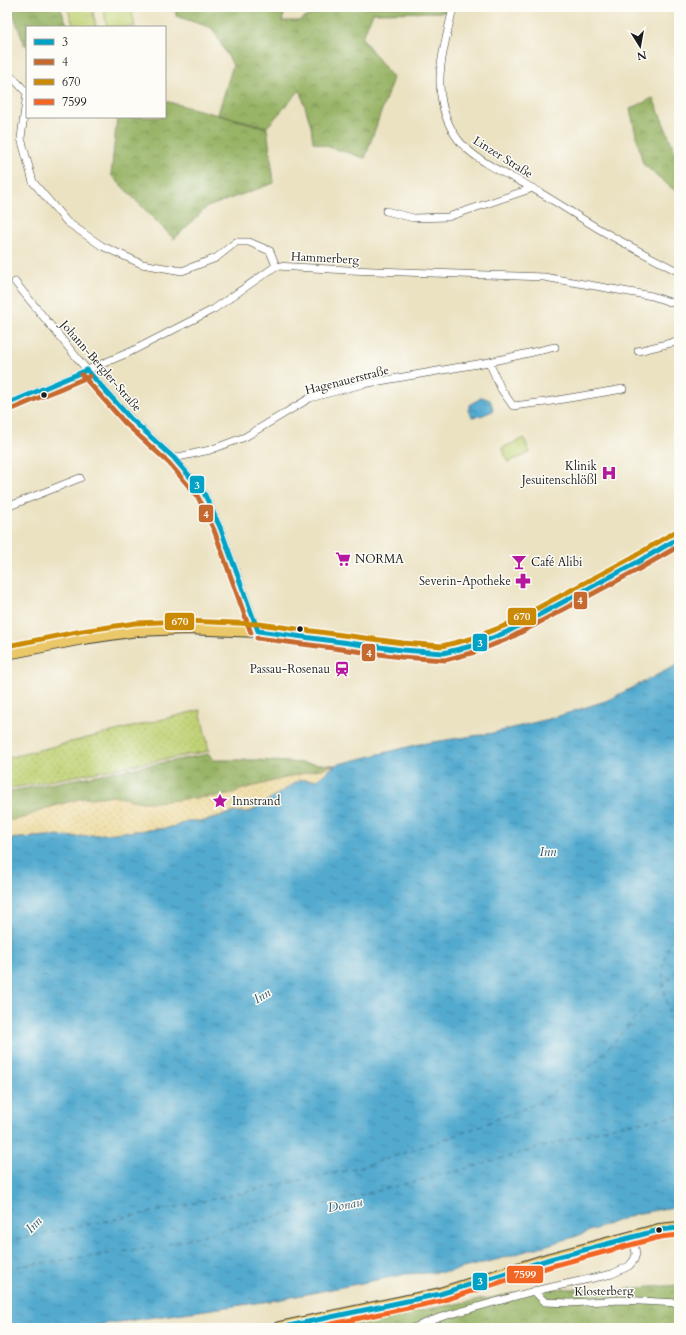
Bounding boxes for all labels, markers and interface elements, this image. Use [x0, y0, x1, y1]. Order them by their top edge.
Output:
legend [26, 26, 166, 118]
north arrow [620, 26, 660, 66]
text: 3 [62, 34, 68, 50]
text: N [635, 47, 648, 64]
text: 4 [62, 54, 68, 70]
text: 670 [62, 74, 80, 90]
text: 7599 [62, 94, 87, 110]
street label: Linzer Straße [470, 132, 536, 182]
street label: Hammerberg [290, 248, 360, 268]
street label: Johann-Bergler-Straße [56, 315, 145, 415]
street label: Hagenauerstraße [303, 362, 391, 398]
unlabelled marker [39, 390, 49, 400]
place label: Klinik Jesuitenschlößl [520, 458, 598, 488]
hospital icon: Klinik Jesuitenschlößl [600, 464, 618, 482]
line badge: 3 [189, 475, 205, 494]
text: 3 [194, 478, 200, 493]
line badge: 4 [198, 504, 214, 523]
text: 4 [203, 507, 209, 522]
supermarket icon: NORMA [334, 550, 352, 568]
place label: NORMA [355, 551, 404, 567]
bar icon: Café Alibi [510, 553, 528, 571]
place label: Café Alibi [531, 554, 583, 570]
pharmacy icon: Severin-Apotheke [514, 572, 532, 590]
place label: Severin-Apotheke [419, 573, 511, 589]
line badge: 4 [573, 591, 588, 610]
text: 4 [577, 593, 583, 608]
line badge: 670 [507, 607, 537, 626]
text: 670 [514, 609, 531, 624]
line badge: 670 [164, 612, 195, 631]
text: 670 [172, 614, 189, 629]
unlabelled marker [295, 624, 305, 634]
line badge: 3 [472, 633, 488, 652]
text: 3 [477, 636, 483, 651]
line badge: 4 [361, 643, 376, 662]
text: 4 [366, 646, 372, 661]
station icon: Passau-Rosenau [333, 660, 351, 678]
place label: Passau-Rosenau [250, 661, 330, 677]
place icon: Innstrand [211, 792, 229, 810]
place label: Innstrand [232, 793, 281, 809]
water label: Inn [540, 843, 557, 861]
water label: Inn [250, 984, 274, 1008]
water label: Donau [326, 1193, 364, 1217]
water label: Inn [22, 1212, 47, 1237]
unlabelled marker [654, 1225, 664, 1235]
line badge: 7599 [506, 1265, 544, 1284]
text: 7599 [514, 1267, 537, 1282]
line badge: 3 [472, 1272, 488, 1291]
text: 3 [477, 1274, 483, 1289]
street label: Klosterberg [574, 1282, 634, 1300]

